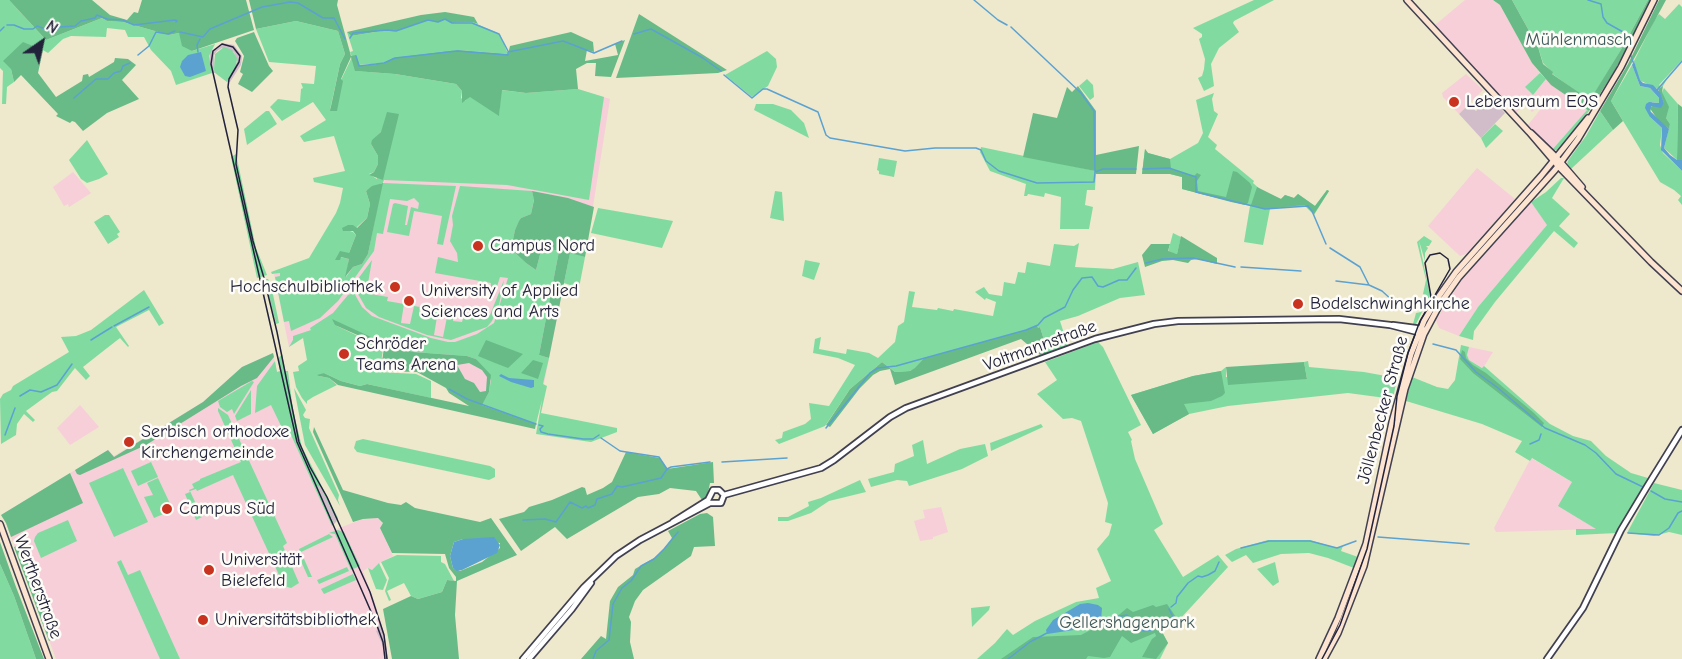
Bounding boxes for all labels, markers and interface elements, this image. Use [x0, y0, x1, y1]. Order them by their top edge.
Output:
north arrow [12, 12, 72, 72]
text: N [43, 17, 61, 37]
park label: Mühlenmasch [1526, 29, 1632, 51]
place label: Lebensraum EOS [1466, 91, 1598, 113]
marker: Lebensraum EOS [1447, 95, 1461, 109]
place label: Campus Nord [490, 235, 595, 257]
marker: Campus Nord [471, 239, 485, 253]
place label: Hochschulbibliothek [230, 276, 383, 298]
marker: Hochschulbibliothek [388, 280, 402, 294]
place label: University of Applied Sciences and Arts [421, 280, 578, 322]
place label: Bodelschwinghkirche [1310, 293, 1470, 315]
marker: University of Applied Sciences and Arts [402, 294, 416, 308]
marker: Bodelschwinghkirche [1291, 297, 1305, 311]
street label: Voltmannstraße [981, 316, 1099, 376]
place label: Schröder Teams Arena [356, 333, 456, 376]
street label: Jöllenbecker Straße [1353, 334, 1413, 486]
marker: Schröder Teams Arena [337, 347, 351, 361]
place label: Serbisch orthodoxe Kirchengemeinde [141, 421, 289, 464]
marker: Serbisch orthodoxe Kirchengemeinde [122, 435, 136, 449]
place label: Campus Süd [179, 498, 275, 520]
marker: Campus Süd [160, 502, 174, 516]
street label: Wertherstraße [9, 532, 67, 642]
place label: Universität Bielefeld [221, 549, 301, 592]
marker: Universität Bielefeld [202, 563, 216, 577]
place label: Universitätsbibliothek [215, 609, 376, 631]
park label: Gellershagenpark [1059, 612, 1195, 634]
marker: Universitätsbibliothek [196, 613, 210, 627]

